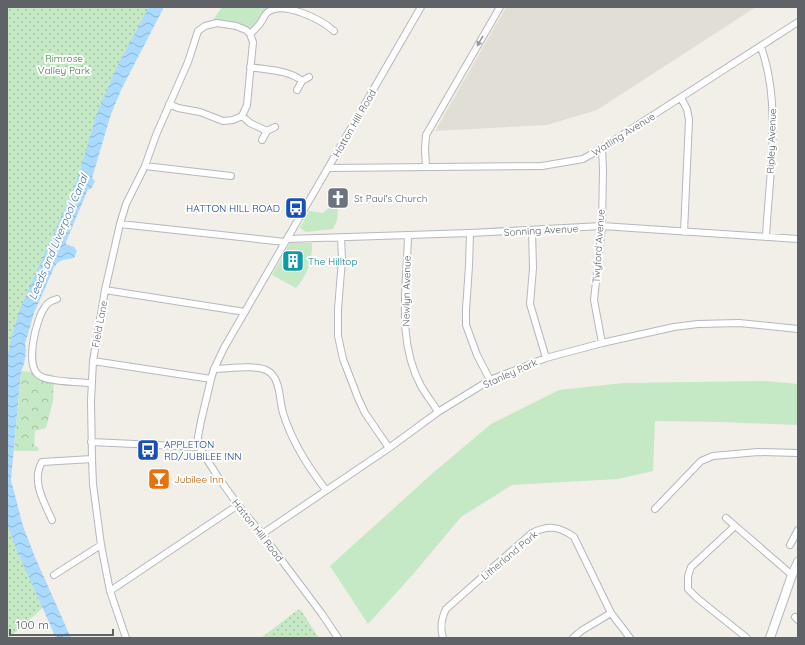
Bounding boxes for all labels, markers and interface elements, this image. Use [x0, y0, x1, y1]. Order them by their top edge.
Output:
one-way arrow [477, 35, 484, 47]
park label: Rimrose Valley Park [38, 52, 90, 77]
street label: Hatton Hill Road [330, 87, 379, 159]
street label: Ripley Avenue [764, 108, 779, 174]
street label: Watling Avenue [589, 110, 658, 159]
water label: Leeds and Liverpool Canal [25, 171, 91, 302]
church icon: St Paul's Church [325, 185, 351, 211]
place label: St Paul's Church [354, 192, 427, 205]
bus stop icon: HATTON HILL ROAD [283, 195, 309, 221]
place label: HATTON HILL ROAD [186, 202, 280, 215]
street label: Twyford Avenue [589, 208, 608, 283]
street label: Sonning Avenue [504, 222, 579, 239]
building icon: The Hilltop [280, 248, 306, 274]
place label: The Hilltop [308, 255, 357, 268]
street label: Newlyn Avenue [399, 255, 414, 327]
street label: Field Lane [89, 299, 110, 349]
street label: Stanley Park [481, 356, 539, 391]
bus stop icon: APPLETON RD/JUBILEE INN [135, 437, 161, 463]
place label: APPLETON RD/JUBILEE INN [164, 438, 241, 463]
bar icon: Jubilee Inn [146, 466, 172, 492]
place label: Jubilee Inn [174, 473, 224, 486]
street label: Hatton Hill Road [229, 496, 286, 564]
street label: Litherland Park [478, 528, 540, 583]
scale bar [10, 611, 113, 637]
text: 100 m [16, 617, 49, 632]

